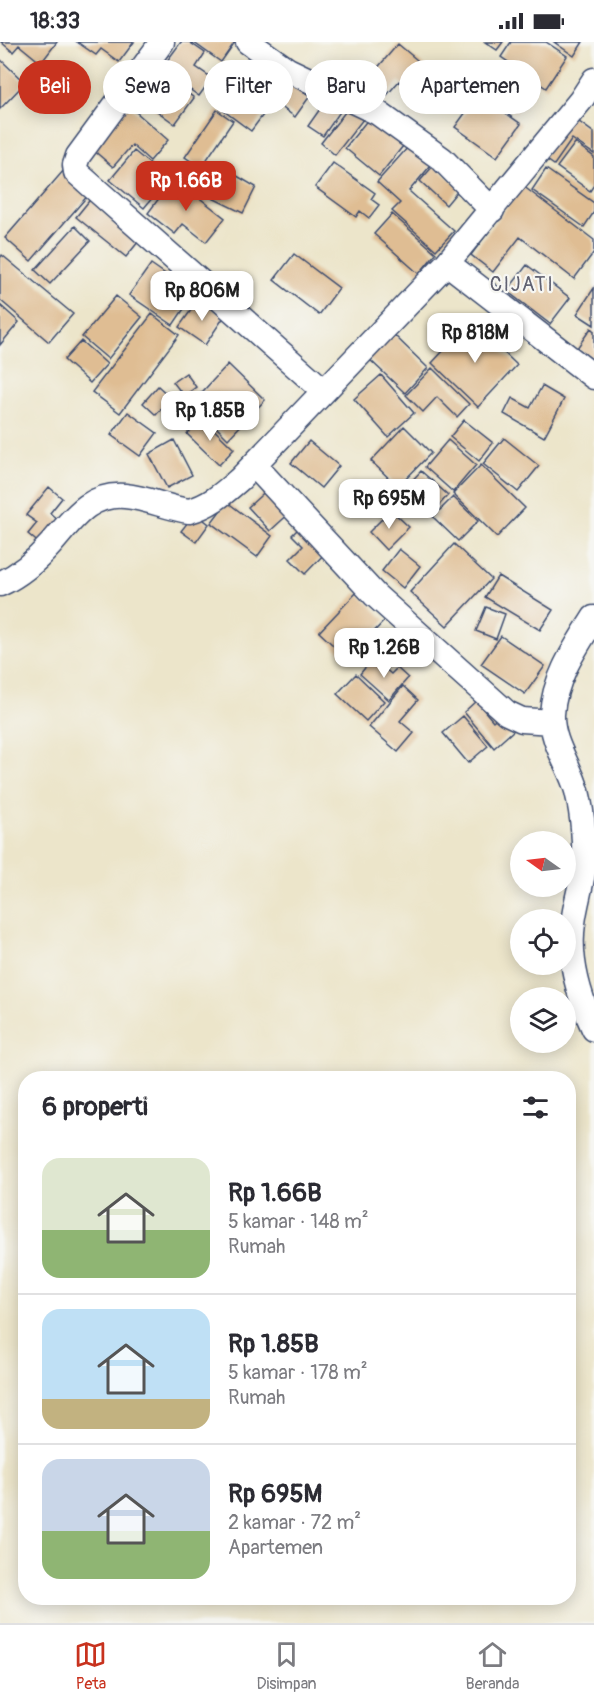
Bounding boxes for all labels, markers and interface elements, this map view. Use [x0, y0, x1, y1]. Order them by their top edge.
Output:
text: 18:33 [30, 7, 80, 35]
chip: Beli [18, 60, 91, 114]
chip: Sewa [103, 60, 192, 114]
chip: Filter [204, 60, 293, 114]
chip: Baru [305, 60, 387, 114]
chip: Apartemen [399, 60, 541, 114]
pin: Rp 1.66B [124, 161, 248, 212]
text: Rp 1.66B [150, 168, 222, 193]
pin: Rp 806M [147, 271, 257, 322]
district label: CIJATI [490, 272, 554, 297]
text: Rp 806M [164, 278, 240, 303]
pin: Rp 818M [420, 313, 530, 364]
text: Rp 818M [441, 320, 509, 345]
pin: Rp 1.85B [148, 391, 272, 442]
text: Rp 1.85B [175, 398, 245, 423]
pin: Rp 695M [334, 479, 444, 530]
text: Rp 695M [353, 486, 425, 511]
pin: Rp 1.26B [322, 628, 446, 679]
text: Rp 1.26B [348, 635, 420, 660]
north arrow [510, 831, 576, 897]
map controls [510, 831, 576, 1053]
button: locate [510, 909, 576, 975]
button: layers [510, 987, 576, 1053]
text: 6 properti [42, 1091, 148, 1123]
icon: filters [519, 1091, 552, 1124]
text: Rp 1.66B [228, 1177, 322, 1209]
icon: home [90, 1182, 162, 1254]
text: 5 kamar · 148 m² [228, 1209, 369, 1234]
text: Rumah [228, 1234, 285, 1259]
text: Rp 1.85B [228, 1328, 319, 1360]
icon: home [90, 1333, 162, 1405]
text: 5 kamar · 178 m² [228, 1360, 368, 1385]
text: Rumah [228, 1385, 285, 1410]
text: Rp 695M [228, 1478, 322, 1510]
icon: home [90, 1483, 162, 1555]
text: 2 kamar · 72 m² [228, 1510, 361, 1535]
text: Apartemen [228, 1535, 323, 1560]
tab: Peta [74, 1638, 107, 1694]
tab: Disimpan [256, 1638, 317, 1694]
tab: Beranda [466, 1638, 520, 1694]

